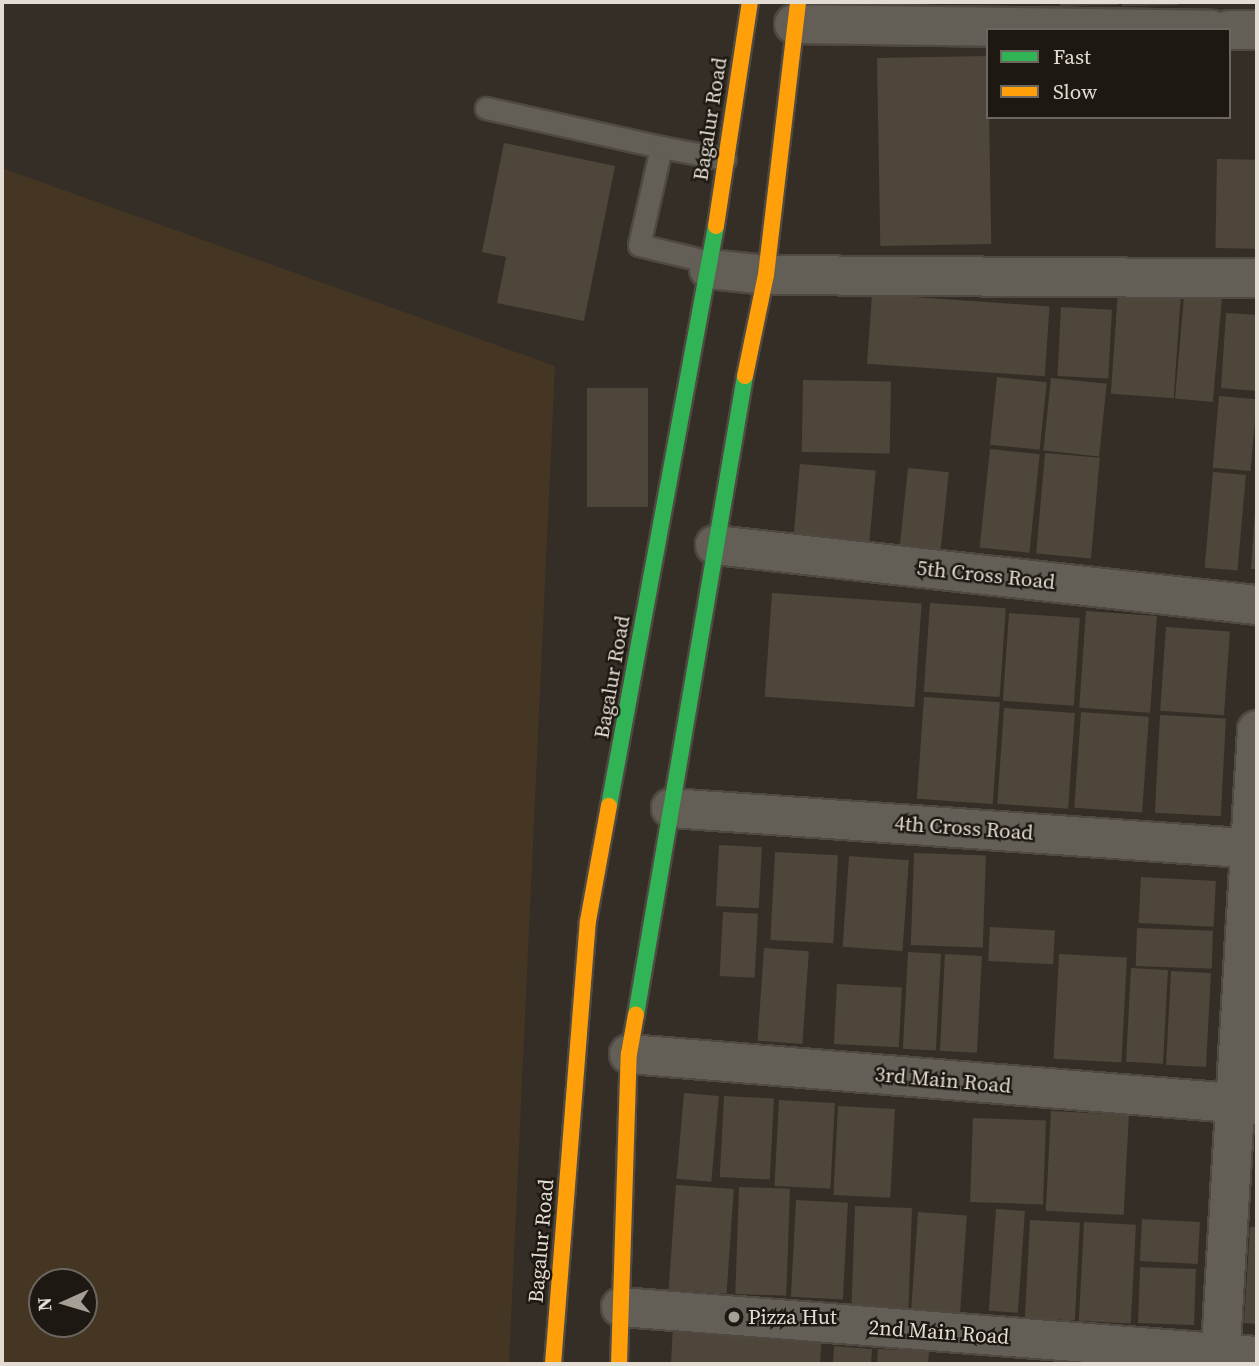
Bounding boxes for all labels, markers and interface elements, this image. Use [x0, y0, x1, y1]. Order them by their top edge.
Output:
legend [986, 28, 1231, 119]
text: Fast [1053, 42, 1091, 71]
street label: Bagalur Road [688, 56, 732, 182]
text: Slow [1053, 77, 1097, 106]
street label: 5th Cross Road [916, 555, 1056, 595]
street label: Bagalur Road [589, 614, 635, 740]
street label: 4th Cross Road [894, 811, 1034, 845]
street label: 3rd Main Road [874, 1061, 1012, 1099]
street label: Bagalur Road [523, 1178, 559, 1304]
north arrow [28, 1268, 98, 1338]
text: N [31, 1297, 57, 1312]
place label: Pizza Hut [748, 1304, 837, 1330]
marker: Pizza Hut [726, 1309, 742, 1325]
street label: 2nd Main Road [868, 1315, 1010, 1349]

